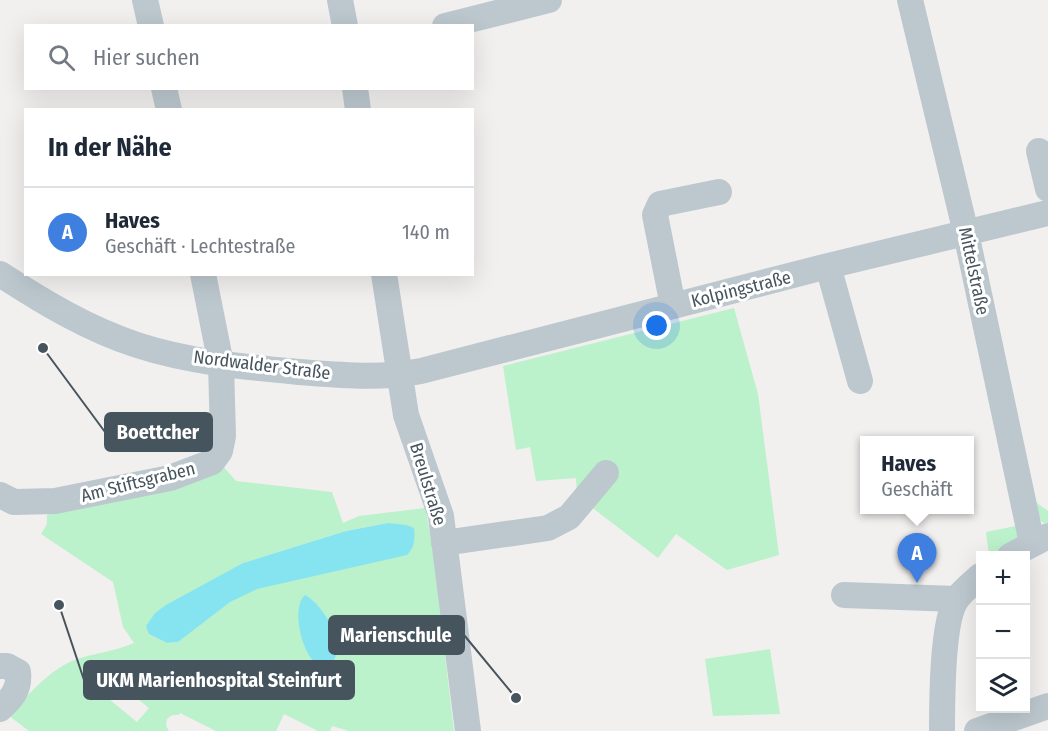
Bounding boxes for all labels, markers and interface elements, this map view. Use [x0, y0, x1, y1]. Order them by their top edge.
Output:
search box [24, 24, 474, 90]
icon: search [45, 41, 78, 74]
text: Hier suchen [93, 44, 200, 71]
text: In der Nähe [48, 132, 172, 163]
text: Haves [105, 207, 160, 234]
text: A [62, 220, 73, 244]
text: 140 m [402, 220, 450, 244]
street label: Mittelstraße [954, 225, 994, 317]
text: Geschäft · Lechtestraße [105, 234, 295, 258]
street label: Kolpingstraße [689, 266, 793, 312]
your location [642, 311, 671, 340]
street label: Nordwalder Straße [192, 346, 332, 384]
callout: Boettcher [105, 413, 212, 451]
text: Boettcher [117, 420, 200, 444]
popup [860, 436, 974, 514]
street label: Breulstraße [405, 440, 451, 528]
text: Haves [881, 450, 936, 477]
street label: Am Stiftsgraben [79, 457, 197, 507]
text: Geschäft [881, 477, 953, 501]
pin: A [898, 534, 936, 583]
map controls [976, 551, 1030, 713]
button: + [976, 551, 1030, 605]
button: − [976, 605, 1030, 659]
callout: Marienschule [329, 616, 464, 654]
text: Marienschule [340, 623, 452, 647]
button: layers [976, 659, 1030, 713]
callout: UKM Marienhospital Steinfurt [84, 661, 354, 699]
text: UKM Marienhospital Steinfurt [96, 668, 343, 692]

